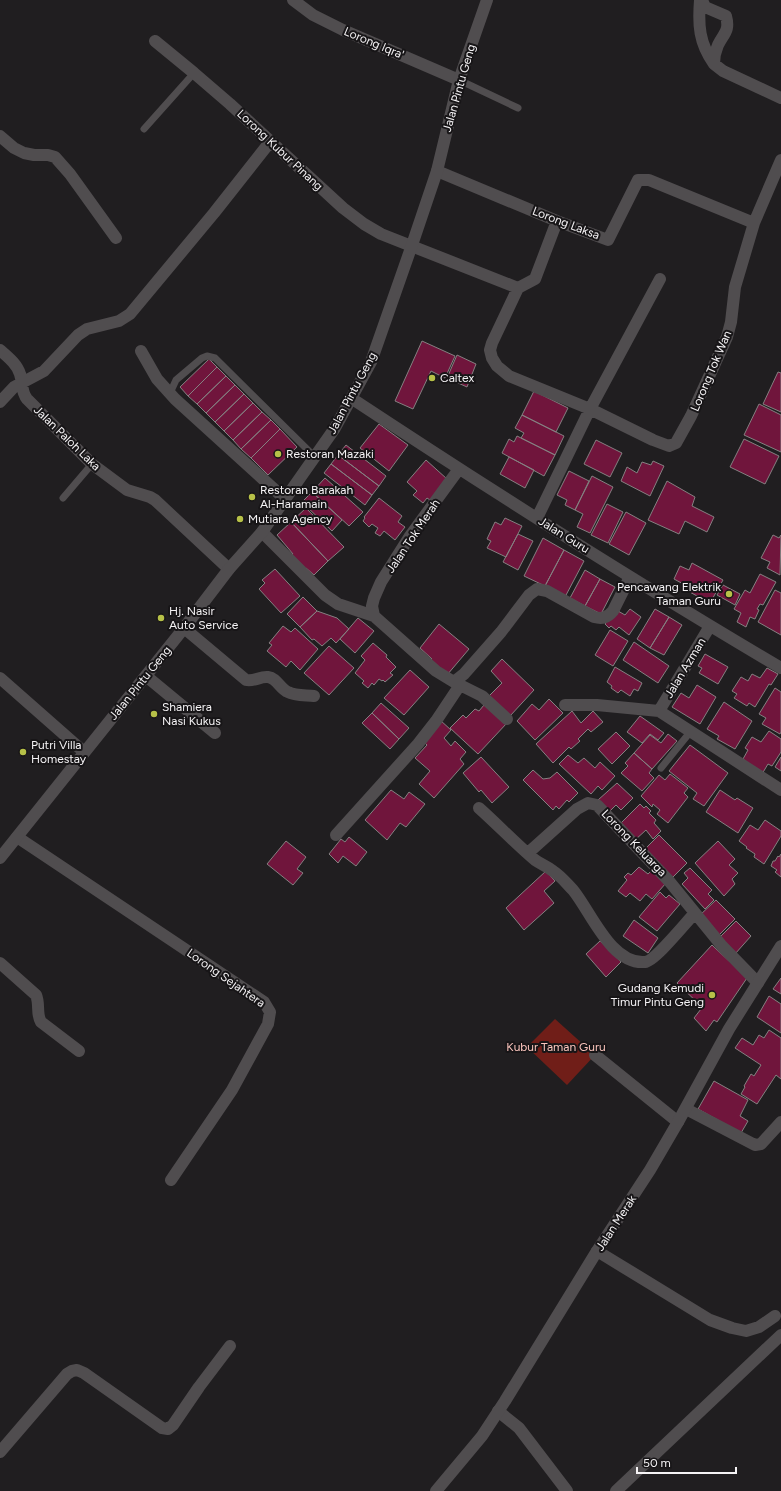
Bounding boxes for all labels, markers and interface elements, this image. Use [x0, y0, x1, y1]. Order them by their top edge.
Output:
street label: Lorong Iqra' [342, 24, 406, 62]
street label: Jalan Pintu Geng [440, 42, 478, 134]
street label: Lorong Kubur Pinang [234, 107, 326, 193]
street label: Lorong Laksa [530, 204, 602, 242]
street label: Lorong Tok Wan [688, 328, 734, 414]
street label: Jalan Pintu Geng [325, 350, 379, 436]
place label: Caltex [440, 371, 474, 385]
marker: Caltex [427, 373, 437, 383]
street label: Jalan Paloh Laka [31, 403, 103, 473]
place label: Restoran Mazaki [286, 447, 374, 461]
marker: Restoran Mazaki [273, 449, 283, 459]
place label: Restoran Barakah Al-Haramain [260, 483, 353, 511]
marker: Restoran Barakah Al-Haramain [247, 492, 257, 502]
street label: Jalan Tok Merah [383, 496, 443, 576]
place label: Mutiara Agency [248, 512, 333, 526]
marker: Mutiara Agency [235, 514, 245, 524]
street label: Jalan Guru [536, 514, 592, 556]
place label: Pencawang Elektrik Taman Guru [617, 580, 721, 608]
marker: Pencawang Elektrik Taman Guru [724, 589, 734, 599]
place label: Hj. Nasir Auto Service [169, 604, 239, 632]
marker: Hj. Nasir Auto Service [156, 613, 166, 623]
street label: Jalan Azman [662, 635, 709, 701]
street label: Jalan Pintu Geng [106, 643, 174, 723]
place label: Shamiera Nasi Kukus [162, 700, 221, 728]
marker: Shamiera Nasi Kukus [149, 709, 159, 719]
place label: Putri Villa Homestay [31, 738, 87, 766]
marker: Putri Villa Homestay [18, 747, 28, 757]
street label: Lorong Keluarga [599, 807, 669, 879]
street label: Lorong Sejahtera [184, 946, 268, 1010]
place label: Gudang Kemudi Timur Pintu Geng [611, 981, 704, 1009]
marker: Gudang Kemudi Timur Pintu Geng [707, 990, 717, 1000]
park label: Kubur Taman Guru [506, 1040, 606, 1054]
street label: Jalan Merak [593, 1192, 639, 1253]
scale bar [637, 1449, 736, 1475]
text: 50 m [643, 1456, 671, 1470]

